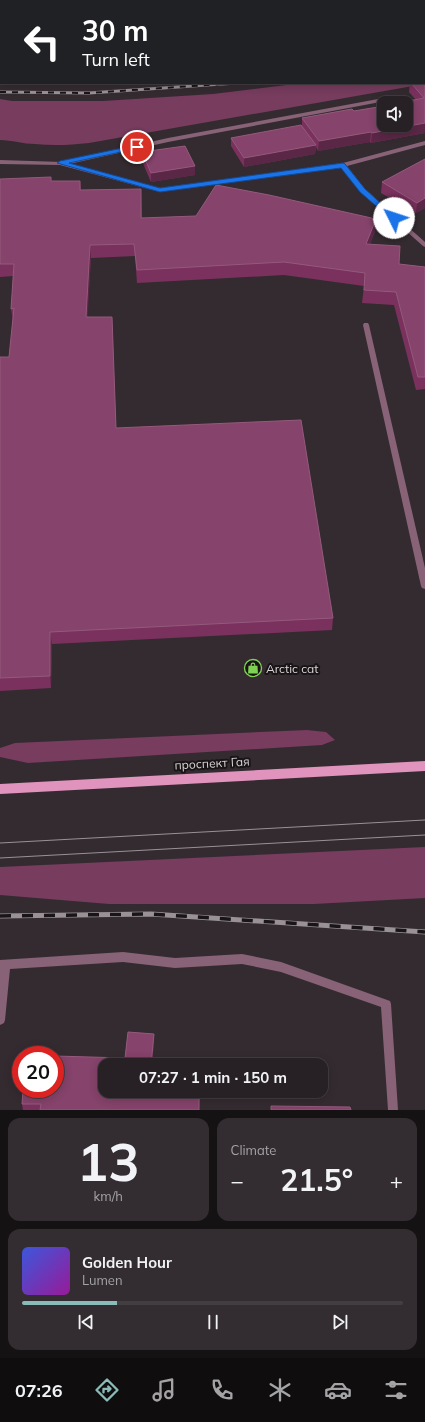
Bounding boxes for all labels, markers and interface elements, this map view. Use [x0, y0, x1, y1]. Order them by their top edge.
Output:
text: 30 m [82, 13, 148, 48]
icon: left [16, 16, 68, 68]
text: Turn left [82, 48, 150, 71]
map controls [377, 96, 413, 132]
button: sound [377, 96, 413, 132]
pin [120, 130, 154, 164]
icon: arrive [126, 136, 148, 158]
position arrow [373, 197, 415, 239]
shop icon: Arctic cat [243, 658, 263, 678]
place label: Arctic cat [266, 661, 318, 676]
street label: проспект Гая [174, 754, 250, 772]
speed limit sign: 20 [12, 1046, 64, 1098]
text: 07:27 · 1 min · 150 m [139, 1068, 287, 1087]
text: 13 [77, 1129, 139, 1194]
text: Climate [231, 1142, 276, 1158]
text: 21.5° [280, 1161, 353, 1199]
text: − [231, 1167, 244, 1195]
text: + [390, 1167, 403, 1195]
text: km/h [94, 1188, 123, 1204]
text: Golden Hour [82, 1253, 172, 1272]
text: Lumen [82, 1272, 123, 1288]
icon: previous [75, 1311, 97, 1333]
icon: pause [202, 1311, 224, 1333]
icon: next [329, 1311, 351, 1333]
icon: directions [93, 1376, 121, 1404]
icon: music [150, 1376, 178, 1404]
icon: phone [208, 1376, 236, 1404]
icon: climate [266, 1376, 294, 1404]
icon: car [324, 1376, 352, 1404]
icon: filters [382, 1376, 410, 1404]
text: 07:26 [15, 1379, 63, 1402]

